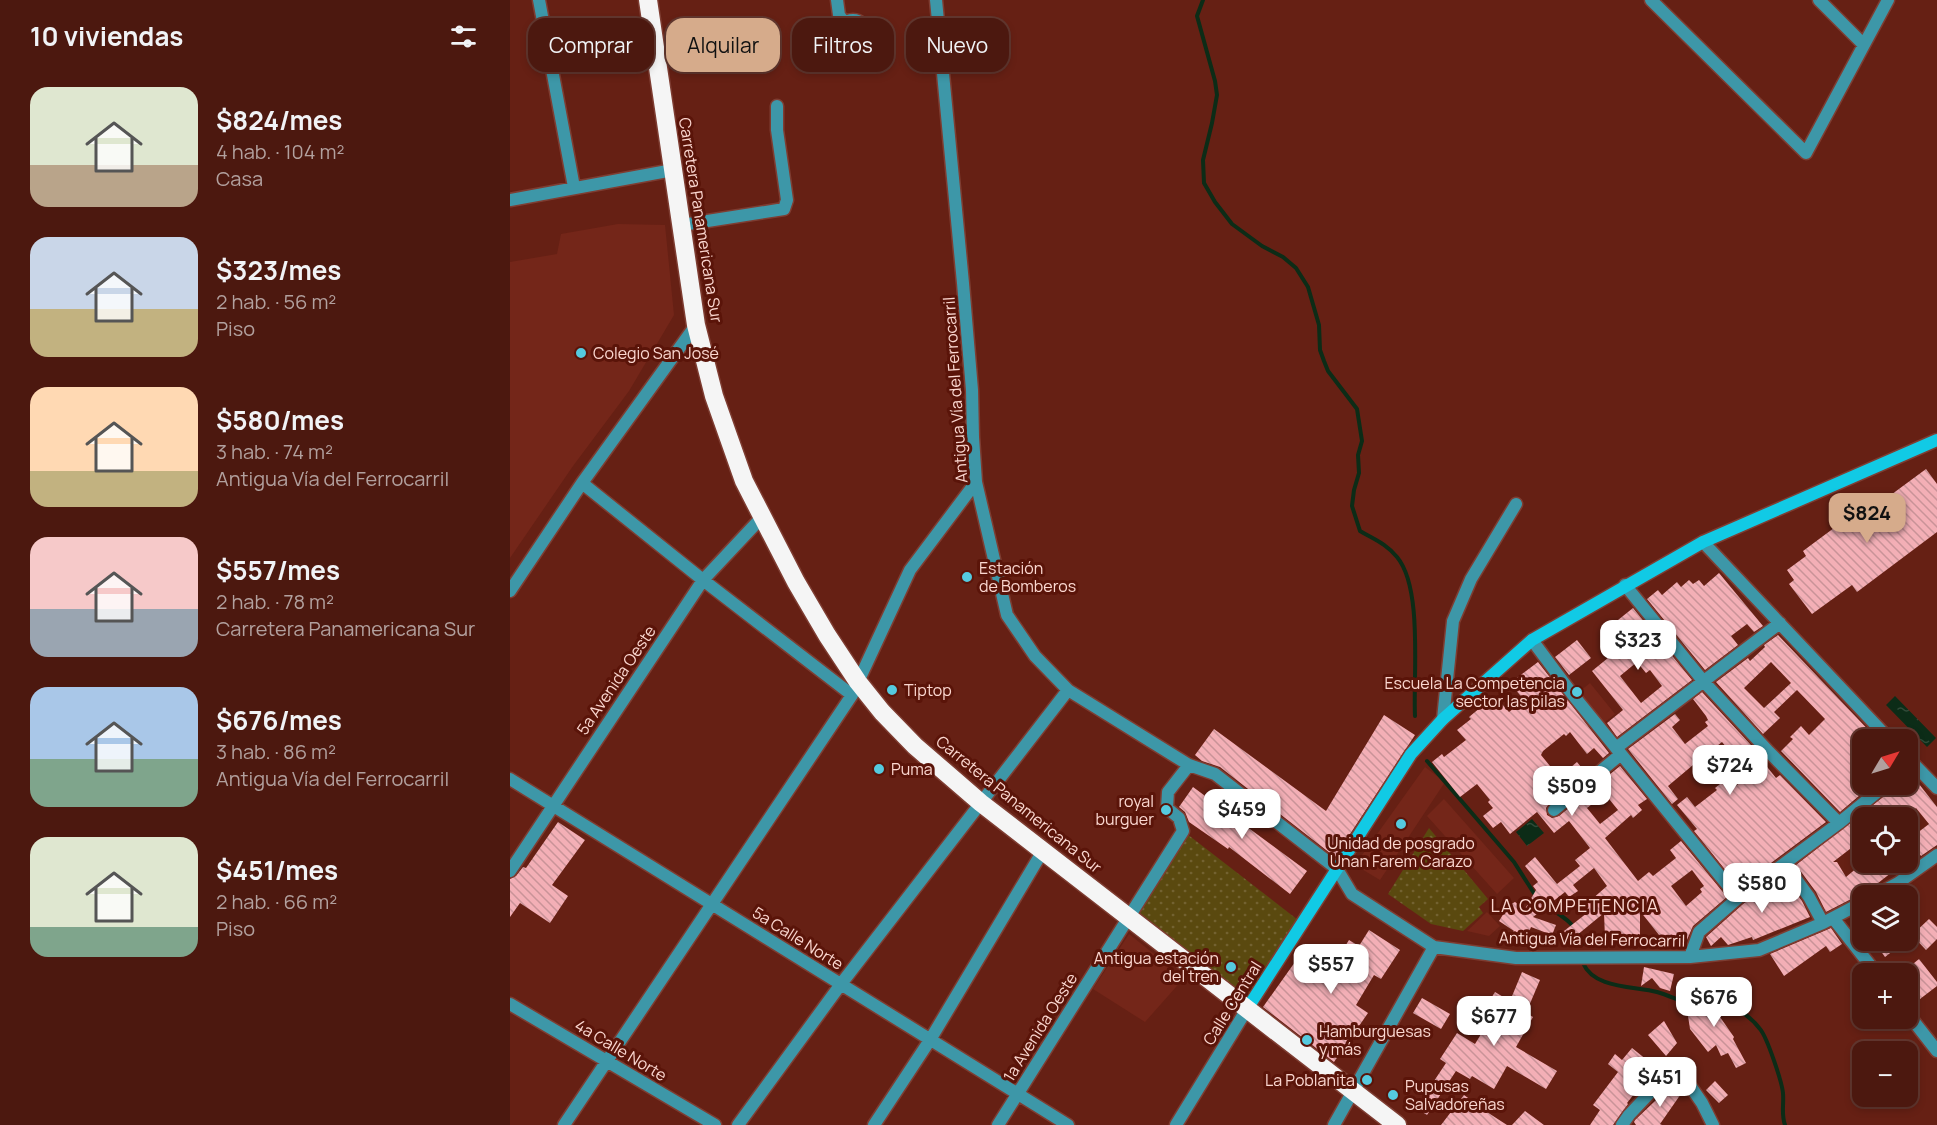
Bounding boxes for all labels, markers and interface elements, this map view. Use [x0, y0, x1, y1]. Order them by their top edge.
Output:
text: 10 viviendas [30, 18, 183, 54]
chip: Comprar [528, 18, 654, 72]
chip: Alquilar [666, 18, 780, 72]
chip: Filtros [792, 18, 894, 72]
chip: Nuevo [906, 18, 1009, 72]
icon: filters [447, 20, 480, 53]
text: $824/mes [216, 102, 342, 138]
icon: home [78, 111, 150, 183]
street label: Carretera Panamericana Sur [674, 116, 728, 324]
text: 4 hab. · 104 m² [216, 138, 345, 165]
text: Casa [216, 165, 263, 192]
text: $323/mes [216, 252, 341, 288]
icon: home [78, 261, 150, 333]
text: 2 hab. · 56 m² [216, 288, 336, 315]
street label: Antigua Vía del Ferrocarril [938, 296, 972, 484]
text: Piso [216, 315, 255, 342]
place label: Colegio San José [593, 342, 719, 364]
marker: Colegio San José [574, 346, 588, 360]
text: $580/mes [216, 402, 344, 438]
icon: home [78, 411, 150, 483]
text: 3 hab. · 74 m² [216, 438, 333, 465]
text: Antigua Vía del Ferrocarril [216, 465, 449, 492]
pin: $824 [1831, 493, 1903, 544]
text: $824 [1843, 499, 1891, 526]
text: $557/mes [216, 552, 340, 588]
place label: Estación de Bomberos [979, 557, 1076, 597]
icon: home [78, 561, 150, 633]
marker: Estación de Bomberos [960, 570, 974, 584]
text: 2 hab. · 78 m² [216, 588, 334, 615]
text: Carretera Panamericana Sur [216, 615, 475, 642]
pin: $323 [1602, 620, 1674, 671]
street label: 5a Avenida Oeste [571, 621, 661, 739]
text: $323 [1614, 626, 1662, 653]
place label: Escuela La Competencia sector las pilas [1384, 672, 1565, 712]
place label: Tiptop [904, 679, 952, 701]
marker: Tiptop [885, 683, 899, 697]
marker: Escuela La Competencia sector las pilas [1570, 685, 1584, 699]
text: $676/mes [216, 702, 342, 738]
icon: home [78, 711, 150, 783]
north arrow [1852, 729, 1918, 795]
map controls [1852, 729, 1918, 1107]
street label: Carretera Panamericana Sur [931, 730, 1107, 878]
text: 3 hab. · 86 m² [216, 738, 336, 765]
pin: $724 [1694, 745, 1766, 796]
text: $724 [1707, 751, 1753, 778]
place label: Puma [891, 758, 933, 780]
marker: Puma [872, 762, 886, 776]
text: Antigua Vía del Ferrocarril [216, 765, 449, 792]
pin: $509 [1536, 766, 1608, 817]
text: $509 [1547, 772, 1597, 799]
pin: $459 [1206, 789, 1278, 840]
place label: royal burguer [1095, 790, 1154, 830]
text: $459 [1218, 795, 1266, 822]
marker: royal burguer [1159, 803, 1173, 817]
button: locate [1852, 807, 1918, 873]
marker: Unidad de posgrado Unan Farem Carazo [1394, 817, 1408, 831]
place label: Unidad de posgrado Unan Farem Carazo [1327, 832, 1475, 872]
text: $451/mes [216, 852, 338, 888]
icon: home [78, 861, 150, 933]
pin: $580 [1726, 863, 1798, 914]
text: $580 [1737, 869, 1787, 896]
button: layers [1852, 885, 1918, 951]
text: 2 hab. · 66 m² [216, 888, 337, 915]
district label: LA COMPETENCIA [1490, 893, 1660, 917]
street label: 5a Calle Norte [748, 901, 848, 975]
text: Piso [216, 915, 255, 942]
street label: Antigua Vía del Ferrocarril [1499, 926, 1685, 952]
pin: $557 [1295, 944, 1367, 995]
place label: Antigua estación del tren [1094, 947, 1219, 987]
text: $557 [1308, 950, 1354, 977]
street label: Calle Central [1198, 957, 1266, 1049]
marker: Antigua estación del tren [1224, 960, 1238, 974]
button: + [1852, 963, 1918, 1029]
street label: 1a Avenida Oeste [998, 968, 1082, 1086]
pin: $676 [1678, 977, 1750, 1028]
text: $676 [1690, 983, 1738, 1010]
pin: $677 [1458, 996, 1530, 1047]
text: $677 [1471, 1002, 1517, 1029]
street label: 4a Calle Norte [571, 1014, 671, 1086]
place label: Hamburguesas y más [1319, 1020, 1431, 1060]
marker: Hamburguesas y más [1300, 1033, 1314, 1047]
button: − [1852, 1041, 1918, 1107]
pin: $451 [1624, 1057, 1696, 1108]
text: $451 [1637, 1063, 1683, 1090]
place label: La Poblanita [1265, 1069, 1355, 1091]
marker: La Poblanita [1360, 1073, 1374, 1087]
place label: Pupusas Salvadoreñas [1405, 1075, 1505, 1115]
marker: Pupusas Salvadoreñas [1386, 1088, 1400, 1102]

